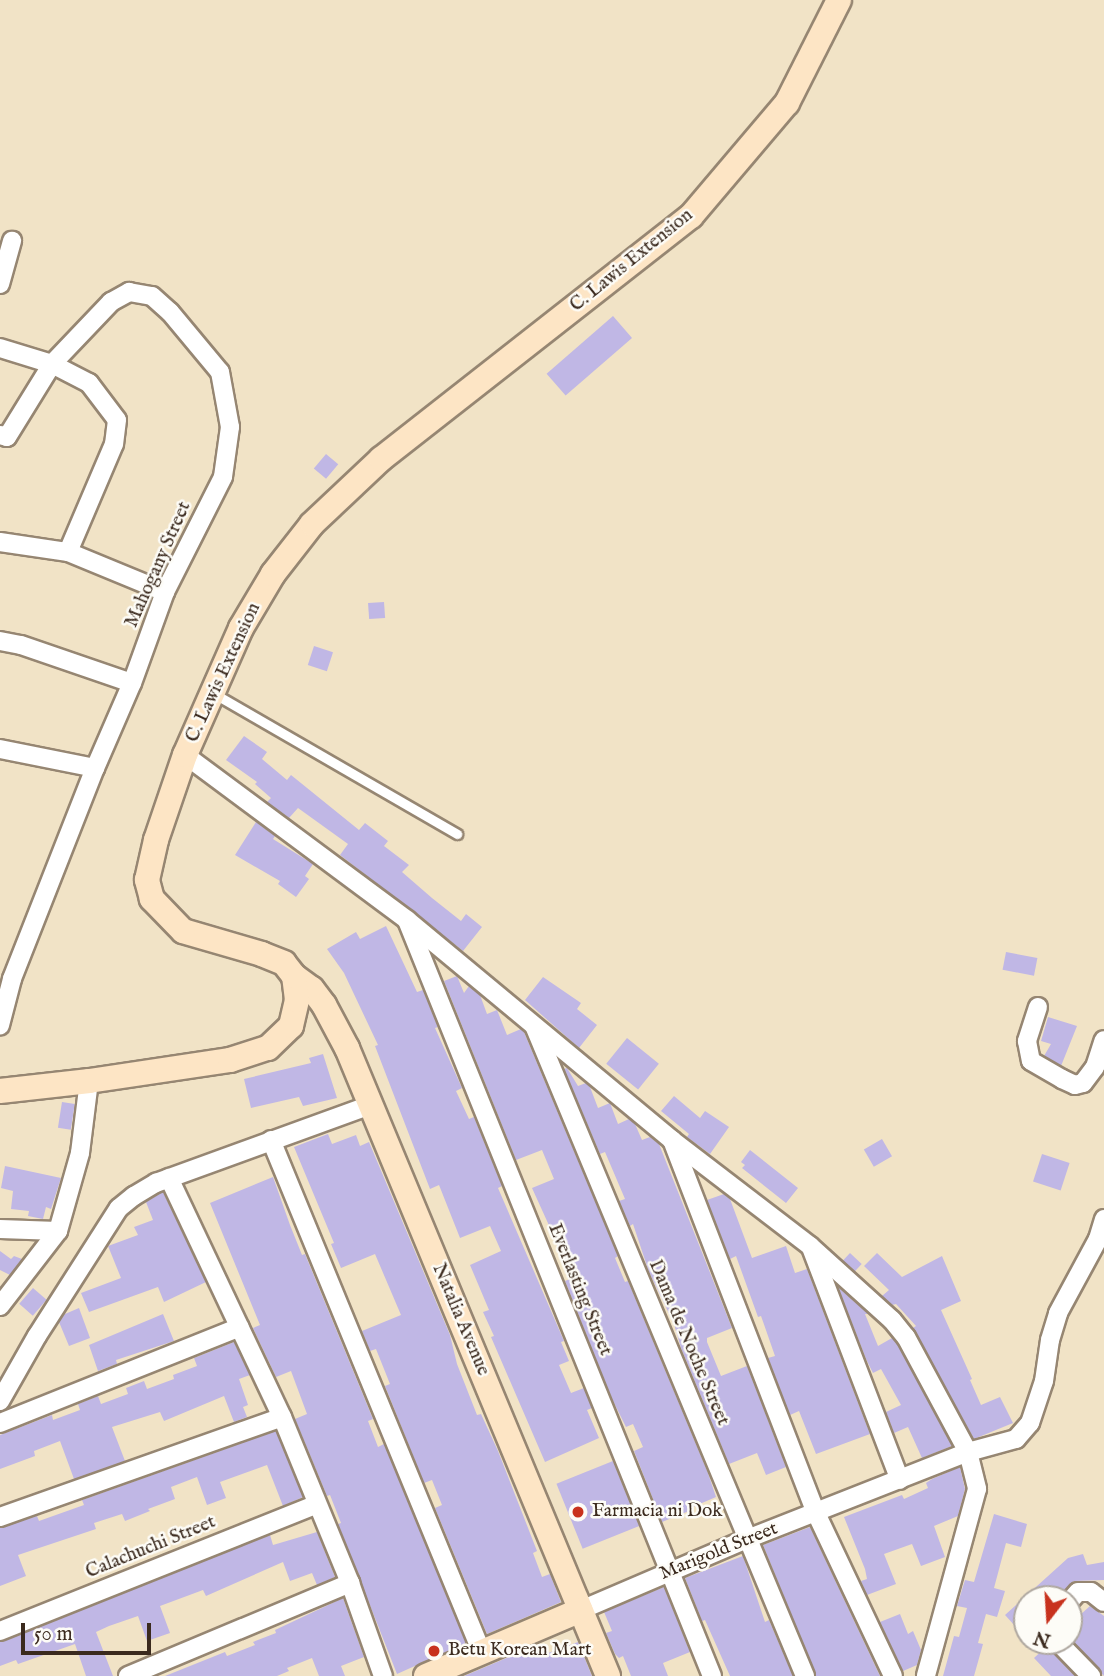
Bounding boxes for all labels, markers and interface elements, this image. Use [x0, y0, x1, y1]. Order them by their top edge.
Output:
street label: C. Lawis Extension [566, 205, 698, 317]
street label: Mahogany Street [121, 498, 197, 632]
street label: C. Lawis Extension [182, 600, 266, 746]
street label: Everlasting Street [542, 1221, 616, 1359]
street label: Dama de Noche Street [643, 1257, 733, 1429]
street label: Natalia Avenue [426, 1261, 494, 1379]
place label: Farmacia ni Dok [592, 1501, 722, 1523]
marker: Farmacia ni Dok [570, 1504, 586, 1520]
street label: Calachuchi Street [83, 1512, 219, 1584]
street label: Marigold Street [657, 1518, 781, 1586]
north arrow [1013, 1585, 1083, 1655]
scale bar [24, 1610, 154, 1654]
text: 50 m [34, 1621, 73, 1648]
text: N [1031, 1624, 1054, 1652]
place label: Betu Korean Mart [448, 1640, 591, 1662]
marker: Betu Korean Mart [426, 1643, 442, 1659]

